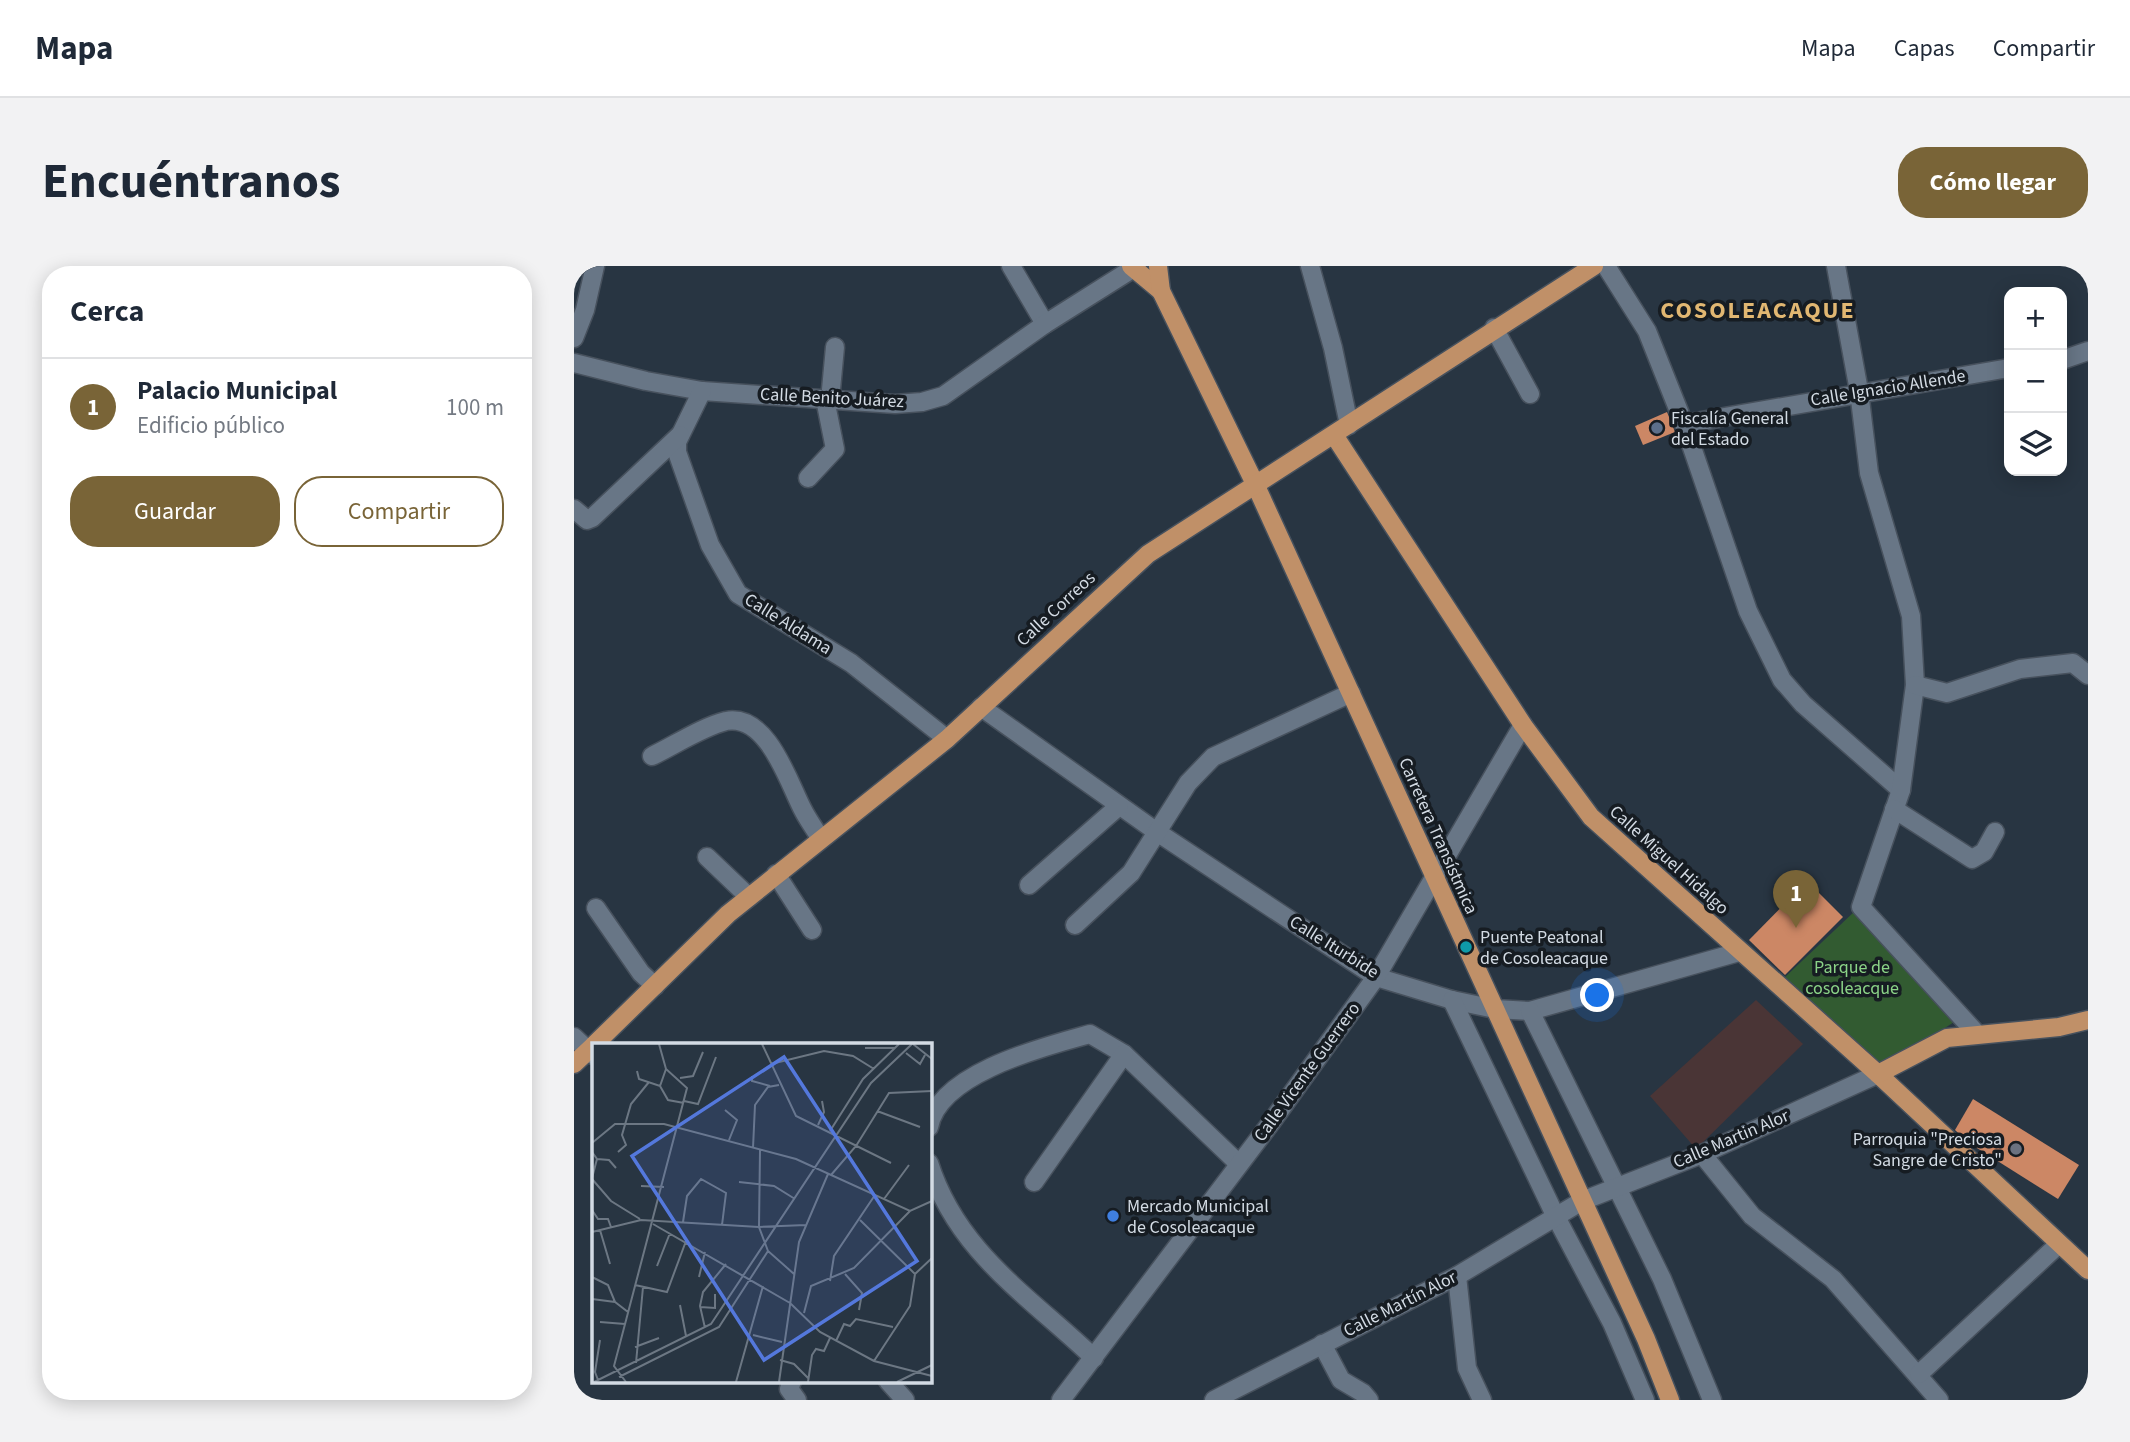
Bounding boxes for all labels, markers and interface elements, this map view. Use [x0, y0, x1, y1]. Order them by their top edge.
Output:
text: Mapa [35, 25, 113, 72]
text: Mapa [1801, 31, 1856, 66]
text: Capas [1894, 31, 1955, 66]
text: Compartir [1993, 31, 2095, 66]
text: Encuéntranos [42, 147, 340, 217]
button: Cómo llegar [1898, 147, 2088, 218]
map controls [2004, 287, 2067, 476]
button: + [2004, 287, 2067, 350]
text: Cerca [70, 290, 144, 333]
district label: COSOLEACAQUE [1660, 293, 1856, 328]
button: − [2004, 350, 2067, 413]
street label: Calle Ignacio Allende [1809, 363, 1967, 413]
text: Palacio Municipal [137, 372, 337, 409]
street label: Calle Benito Juárez [759, 382, 905, 414]
text: 1 [87, 391, 99, 424]
text: 100 m [446, 391, 504, 424]
place label: Fiscalía General del Estado [1671, 406, 1789, 452]
text: Edificio público [137, 409, 285, 442]
button: layers [2004, 413, 2067, 476]
marker: Fiscalía General del Estado [1649, 420, 1665, 436]
button: Guardar [70, 476, 280, 547]
button: Compartir [294, 476, 504, 547]
street label: Calle Correos [1011, 566, 1101, 652]
street label: Calle Aldama [740, 587, 836, 661]
street label: Carretera Transístmica [1392, 754, 1484, 918]
street label: Calle Miguel Hidalgo [1604, 800, 1734, 920]
pin: 1 [1773, 870, 1819, 928]
street label: Calle Iturbide [1284, 910, 1384, 984]
place label: Puente Peatonal de Cosoleacaque [1480, 925, 1608, 971]
marker: Puente Peatonal de Cosoleacaque [1458, 939, 1474, 955]
park label: Parque de cosoleacque [1805, 955, 1899, 1001]
your location [1580, 978, 1614, 1012]
street label: Calle Vicente Guerrero [1248, 997, 1366, 1147]
inset map [592, 1043, 931, 1382]
street label: Calle Martin Alor [1669, 1103, 1794, 1175]
place label: Parroquia "Preciosa Sangre de Cristo" [1853, 1127, 2002, 1173]
marker: Parroquia "Preciosa Sangre de Cristo" [2008, 1141, 2024, 1157]
place label: Mercado Municipal de Cosoleacaque [1127, 1194, 1269, 1240]
marker: Mercado Municipal de Cosoleacaque [1105, 1208, 1121, 1224]
street label: Calle Martín Alor [1339, 1264, 1461, 1343]

